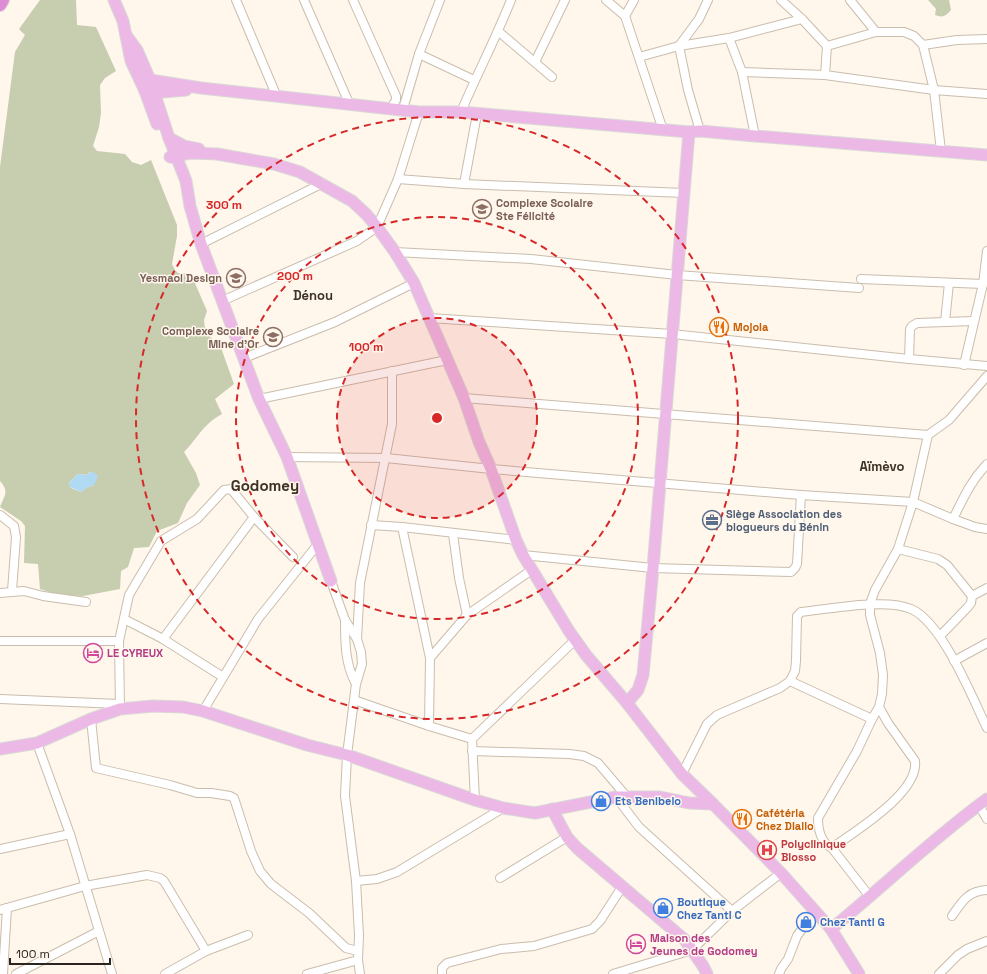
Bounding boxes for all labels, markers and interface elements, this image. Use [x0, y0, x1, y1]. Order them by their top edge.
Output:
place label: Complexe Scolaire Ste Félicité [496, 196, 593, 223]
text: 300 m [206, 197, 242, 213]
school or university icon: Complexe Scolaire Ste Félicité [471, 198, 493, 220]
school or university icon: Yesmaol Design [225, 267, 247, 289]
text: 200 m [277, 268, 313, 284]
place label: Yesmaol Design [140, 271, 222, 285]
district label: Dénou [293, 287, 333, 304]
restaurant icon: Mojola [708, 316, 730, 338]
place label: Mojola [733, 320, 769, 334]
place label: Complexe Scolaire Mine d'Or [162, 324, 260, 351]
school or university icon: Complexe Scolaire Mine d'Or [262, 326, 284, 348]
text: 100 m [349, 339, 383, 355]
centre of rings [430, 411, 444, 425]
district label: Aïmèvo [859, 458, 905, 475]
district label: Godomey [231, 476, 299, 495]
place label: Siège Association des blogueurs du Bénin [726, 507, 842, 534]
office icon: Siège Association des blogueurs du Bénin [701, 509, 723, 531]
hotel icon: LE CYREUX [82, 642, 104, 664]
place label: LE CYREUX [107, 646, 163, 660]
shop icon: Ets Benibelo [590, 790, 612, 812]
place label: Ets Benibelo [615, 794, 681, 808]
place label: Cafétéria Chez Diallo [756, 806, 814, 833]
restaurant icon: Cafétéria Chez Diallo [731, 808, 753, 830]
place label: Polyclinique Biosso [781, 837, 846, 864]
hospital icon: Polyclinique Biosso [756, 839, 778, 861]
place label: Boutique Chez Tanti C [677, 895, 742, 922]
shop icon: Boutique Chez Tanti C [652, 897, 674, 919]
shop icon: Chez Tanti G [795, 911, 817, 933]
place label: Chez Tanti G [820, 915, 885, 929]
place label: Maison des Jeunes de Godomey [650, 931, 758, 958]
hotel icon: Maison des Jeunes de Godomey [625, 933, 647, 955]
scale bar [10, 940, 110, 966]
text: 100 m [16, 946, 50, 962]

